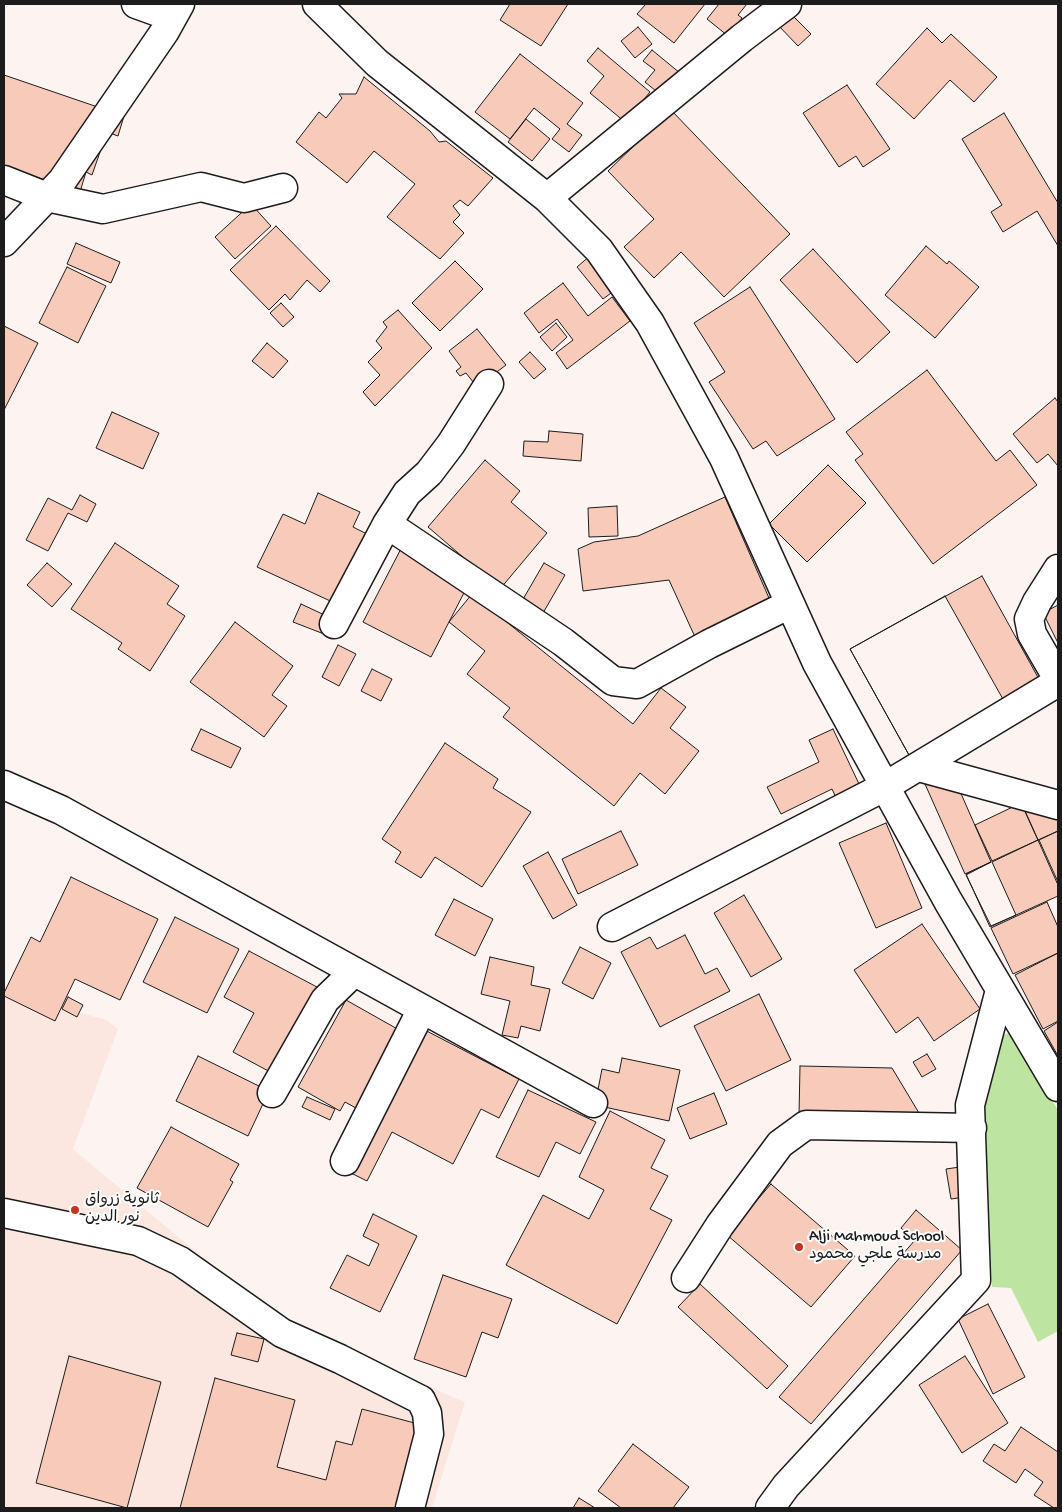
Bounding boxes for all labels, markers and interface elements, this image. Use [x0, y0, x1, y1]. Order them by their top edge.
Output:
place label: ثانوية زرواق نور الدين [85, 1191, 159, 1229]
marker: ثانوية زرواق نور الدين [69, 1204, 81, 1216]
place label: Alji Mahmoud School مدرسة علجي محمود [809, 1228, 944, 1266]
marker: Alji Mahmoud School مدرسة علجي محمود [793, 1241, 805, 1253]

